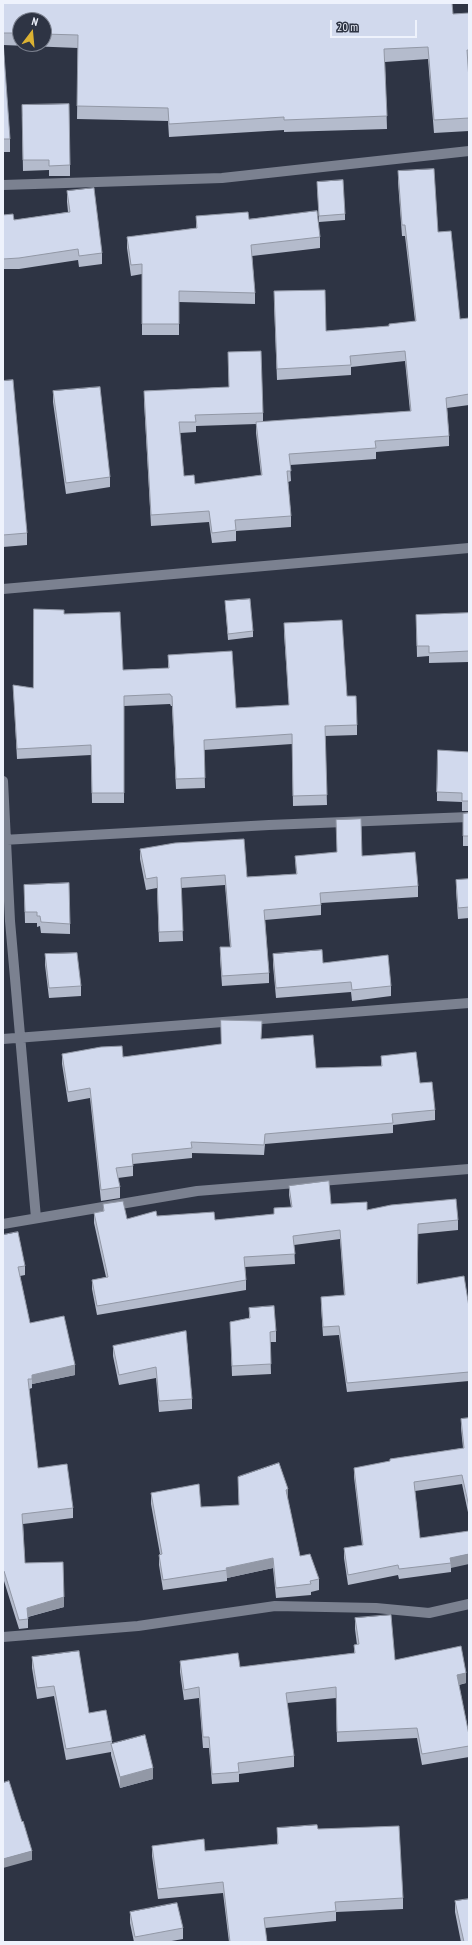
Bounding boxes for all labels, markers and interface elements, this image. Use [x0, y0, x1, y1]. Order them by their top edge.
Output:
north arrow [12, 12, 52, 52]
scale bar [332, 12, 419, 38]
text: N [30, 14, 40, 29]
text: 20 m [337, 19, 358, 34]

